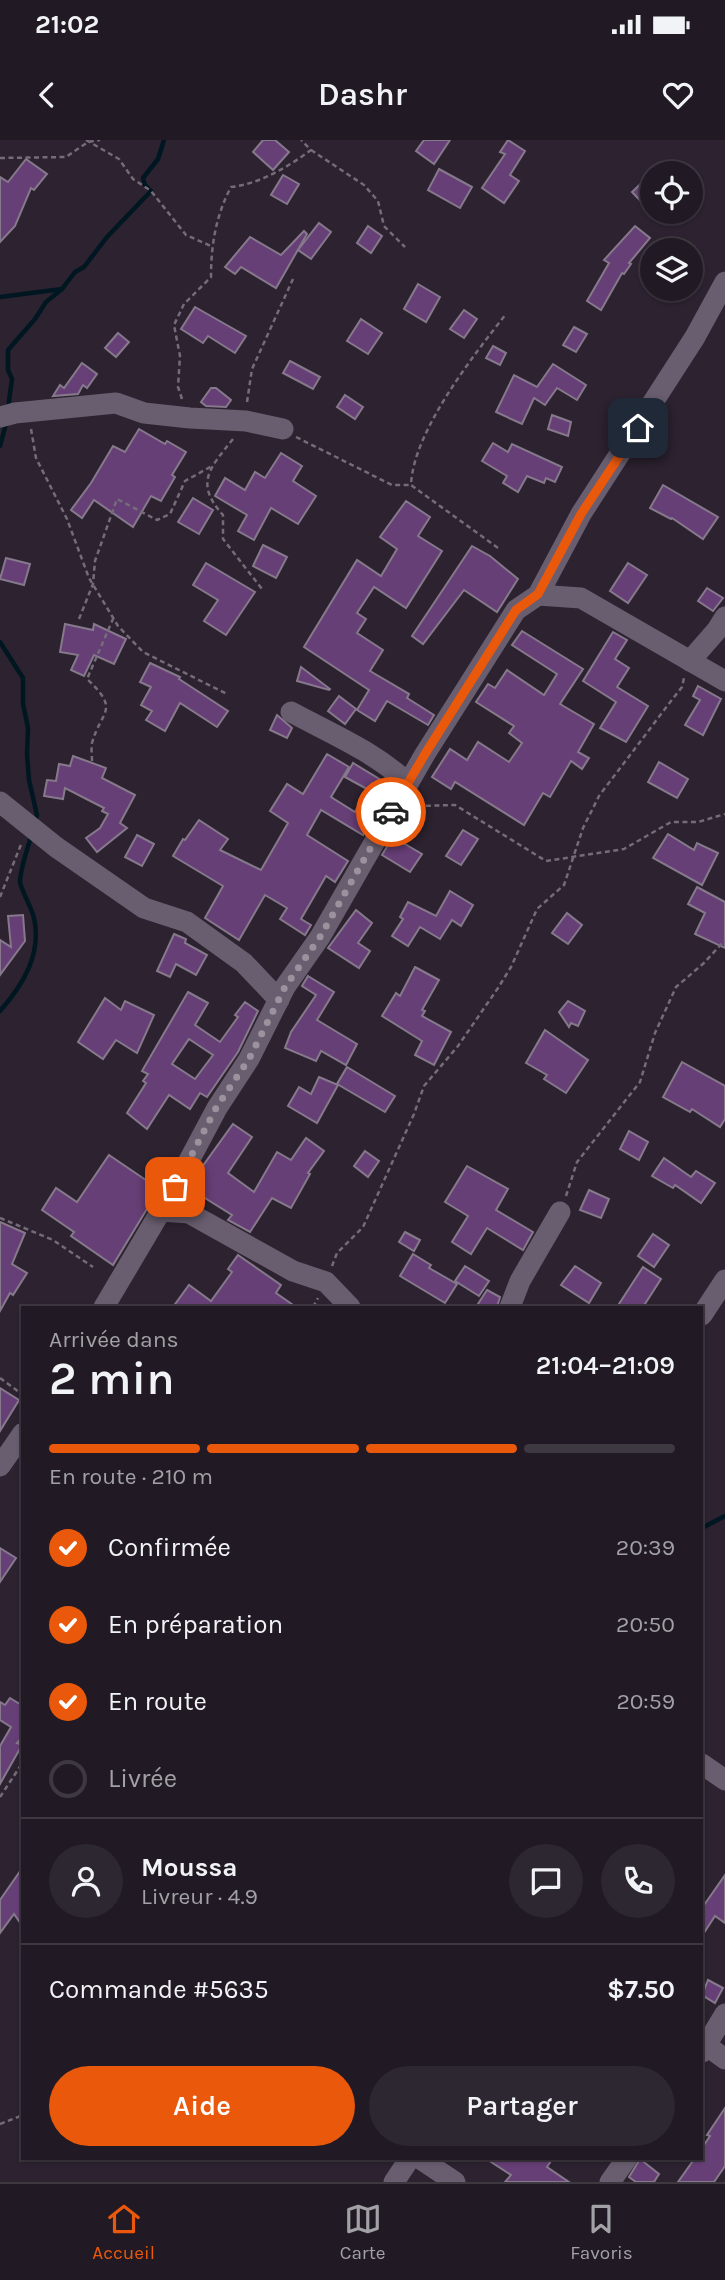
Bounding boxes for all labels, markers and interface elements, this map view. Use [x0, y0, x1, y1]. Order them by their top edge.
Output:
text: 21:02 [35, 9, 99, 40]
icon: back [28, 76, 66, 114]
text: Dashr [318, 76, 407, 113]
icon: heart [659, 76, 697, 114]
map controls [640, 161, 703, 301]
button: locate [640, 161, 703, 224]
button: layers [640, 238, 703, 301]
pin [608, 398, 668, 458]
icon: home [619, 409, 657, 447]
courier [356, 777, 426, 847]
icon: car [372, 793, 410, 831]
pin [145, 1157, 205, 1217]
icon: bag [156, 1168, 194, 1206]
text: Arrivée dans [49, 1326, 179, 1353]
text: 21:04–21:09 [536, 1350, 675, 1381]
text: 2 min [49, 1352, 175, 1406]
text: En route · 210 m [49, 1463, 213, 1490]
icon: check [49, 1529, 87, 1567]
text: Confirmée [108, 1532, 231, 1563]
text: 20:39 [616, 1534, 675, 1561]
icon: check [49, 1606, 87, 1644]
text: En préparation [108, 1609, 283, 1640]
text: 20:50 [616, 1611, 675, 1638]
icon: check [49, 1683, 87, 1721]
text: En route [108, 1686, 207, 1717]
text: 20:59 [616, 1688, 675, 1715]
text: Livrée [108, 1763, 177, 1794]
button: person [49, 1844, 123, 1918]
button: chat [509, 1844, 583, 1918]
button: phone [601, 1844, 675, 1918]
text: Moussa [141, 1852, 237, 1883]
text: Livreur · 4.9 [141, 1883, 258, 1910]
text: Commande #5635 [49, 1974, 269, 2005]
text: $7.50 [607, 1974, 675, 2005]
button: Aide [49, 2066, 355, 2146]
button: Partager [369, 2066, 675, 2146]
tab: Accueil [92, 2200, 155, 2264]
tab: Carte [340, 2200, 386, 2264]
tab: Favoris [570, 2200, 633, 2264]

